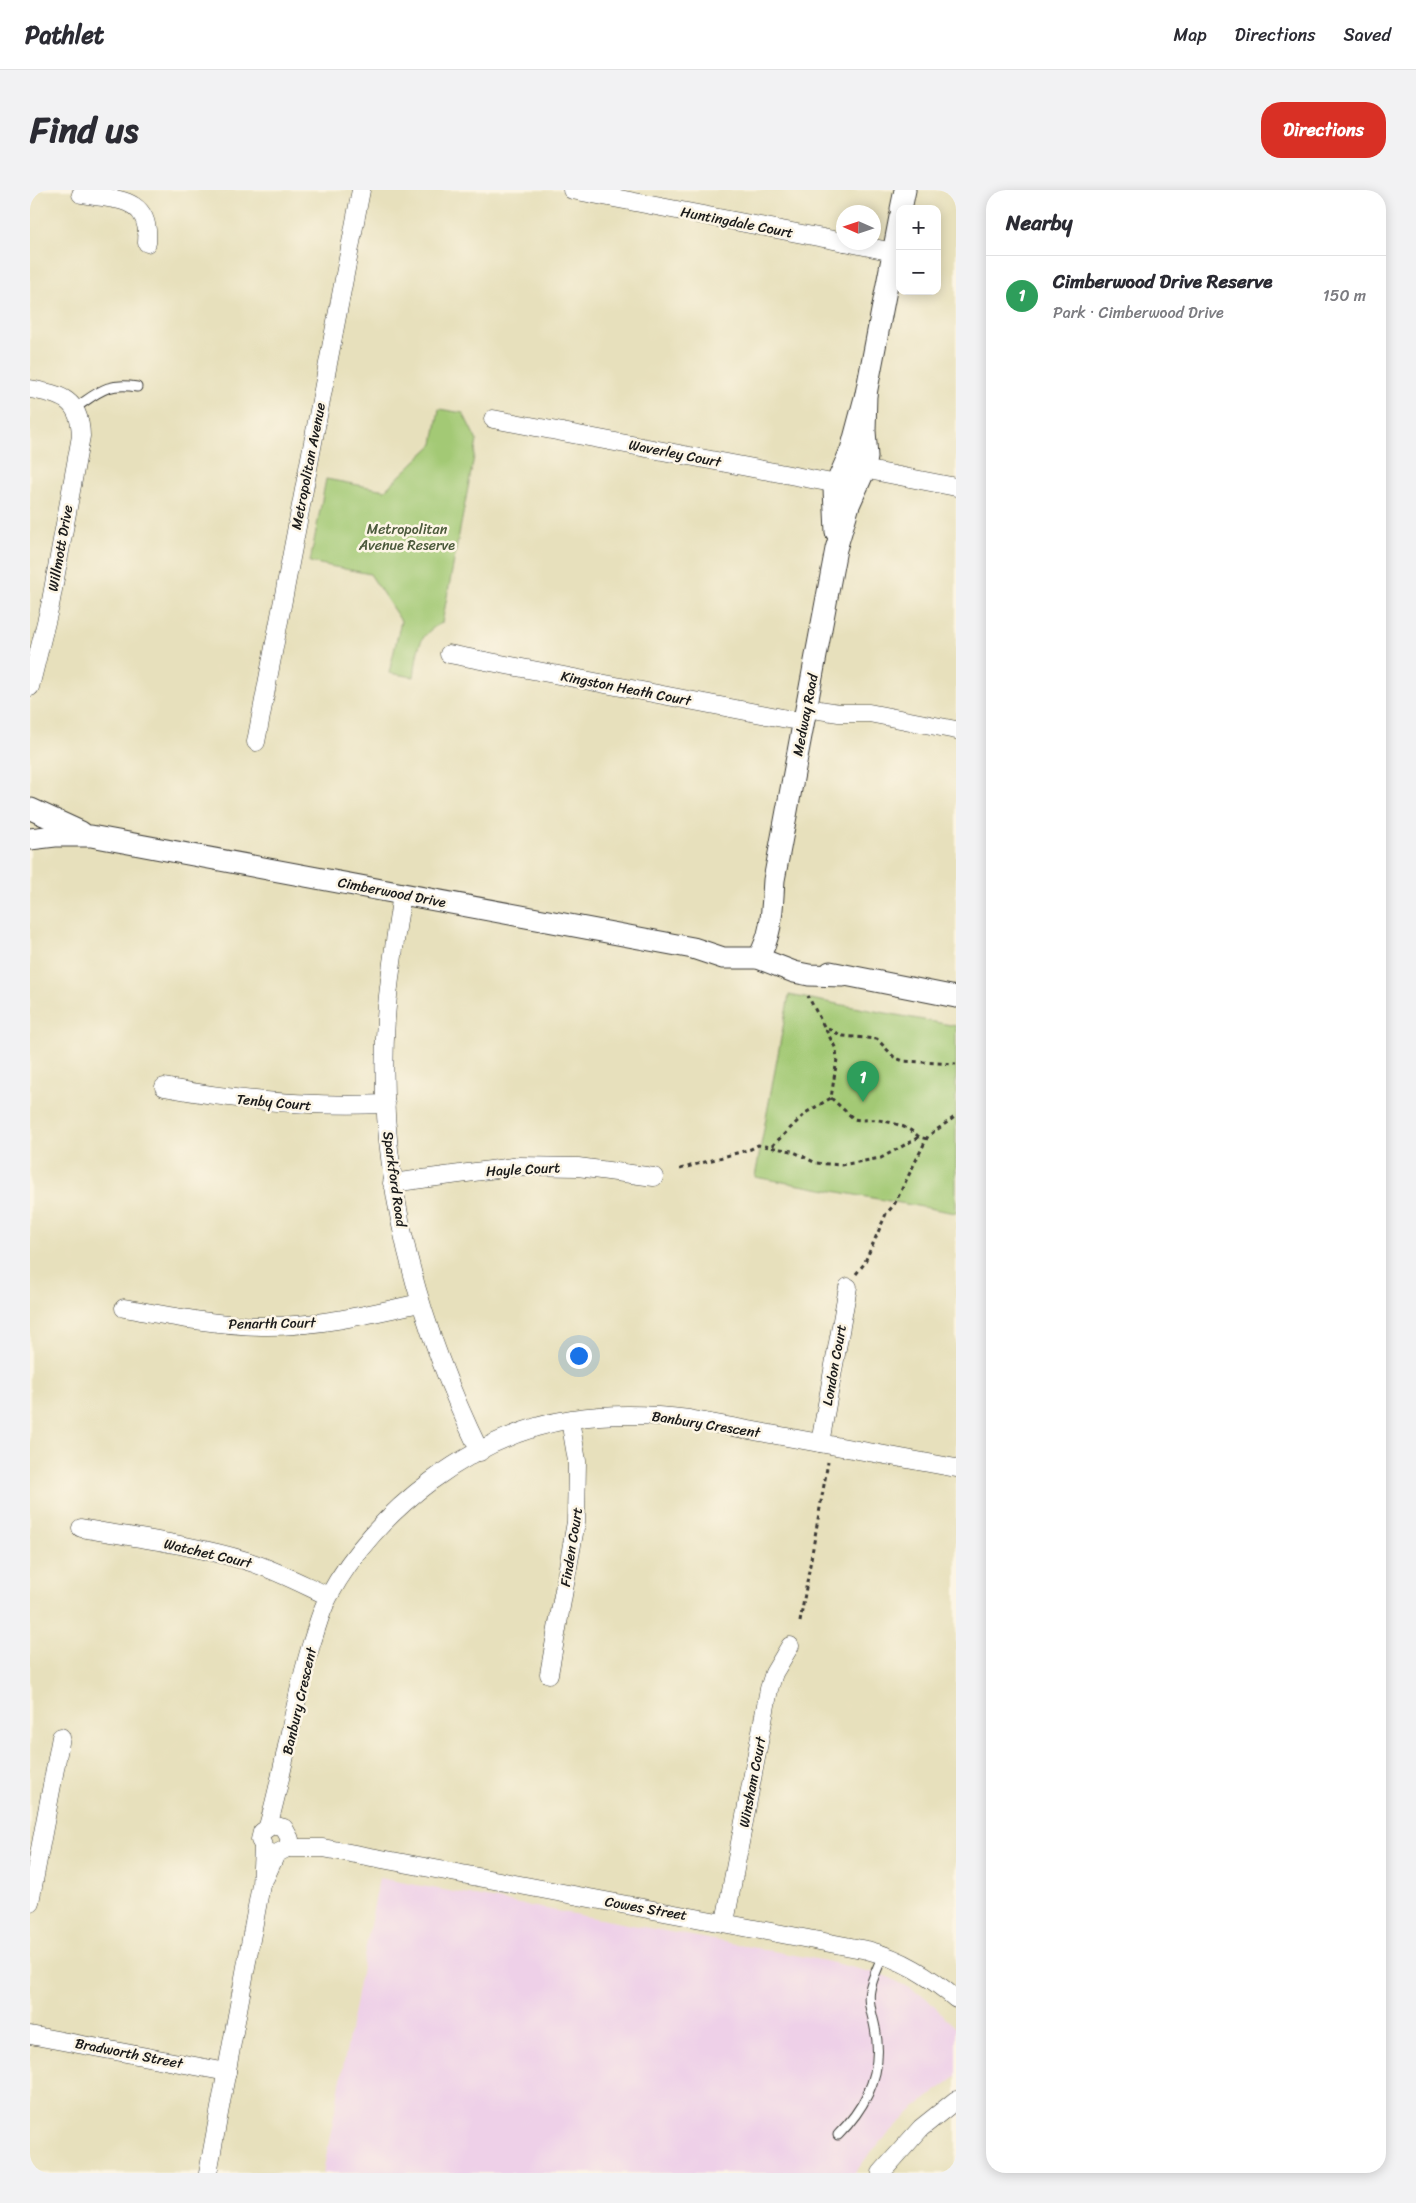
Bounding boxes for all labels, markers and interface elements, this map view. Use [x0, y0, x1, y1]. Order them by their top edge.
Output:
text: Pathlet [25, 14, 104, 56]
text: Map [1174, 19, 1207, 51]
text: Directions [1235, 19, 1316, 51]
text: Saved [1344, 19, 1391, 51]
text: Find us [30, 99, 138, 161]
button: Directions [1261, 102, 1386, 158]
street label: Huntingdale Court [679, 199, 795, 246]
text: Nearby [1006, 204, 1072, 242]
north arrow [836, 205, 881, 250]
map controls [896, 205, 941, 295]
button: + [896, 205, 941, 250]
button: − [896, 250, 941, 295]
text: Cimberwood Drive Reserve [1053, 265, 1272, 298]
text: 1 [1019, 281, 1025, 310]
text: 150 m [1323, 281, 1366, 310]
text: Park · Cimberwood Drive [1053, 298, 1224, 327]
street label: Metropolitan Avenue [284, 400, 333, 532]
street label: Waverley Court [627, 432, 725, 475]
street label: Willmott Drive [41, 503, 80, 593]
park label: Metropolitan Avenue Reserve [358, 517, 455, 558]
street label: Kingston Heath Court [559, 664, 695, 714]
street label: Medway Road [785, 670, 826, 758]
street label: Cimberwood Drive [336, 870, 448, 915]
pin: 1 [847, 1061, 879, 1102]
street label: Tenby Court [236, 1087, 312, 1118]
street label: Sparkford Road [375, 1130, 414, 1230]
street label: Hayle Court [485, 1155, 561, 1184]
street label: Penarth Court [228, 1310, 317, 1337]
street label: London Court [815, 1323, 854, 1408]
your location [566, 1343, 592, 1369]
street label: Banbury Crescent [650, 1404, 763, 1446]
street label: Finden Court [553, 1506, 590, 1588]
street label: Watchet Court [161, 1531, 256, 1576]
street label: Banbury Crescent [275, 1644, 324, 1757]
street label: Winsham Court [731, 1733, 774, 1830]
street label: Cowes Street [603, 1889, 689, 1928]
street label: Bradworth Street [73, 2031, 186, 2076]

